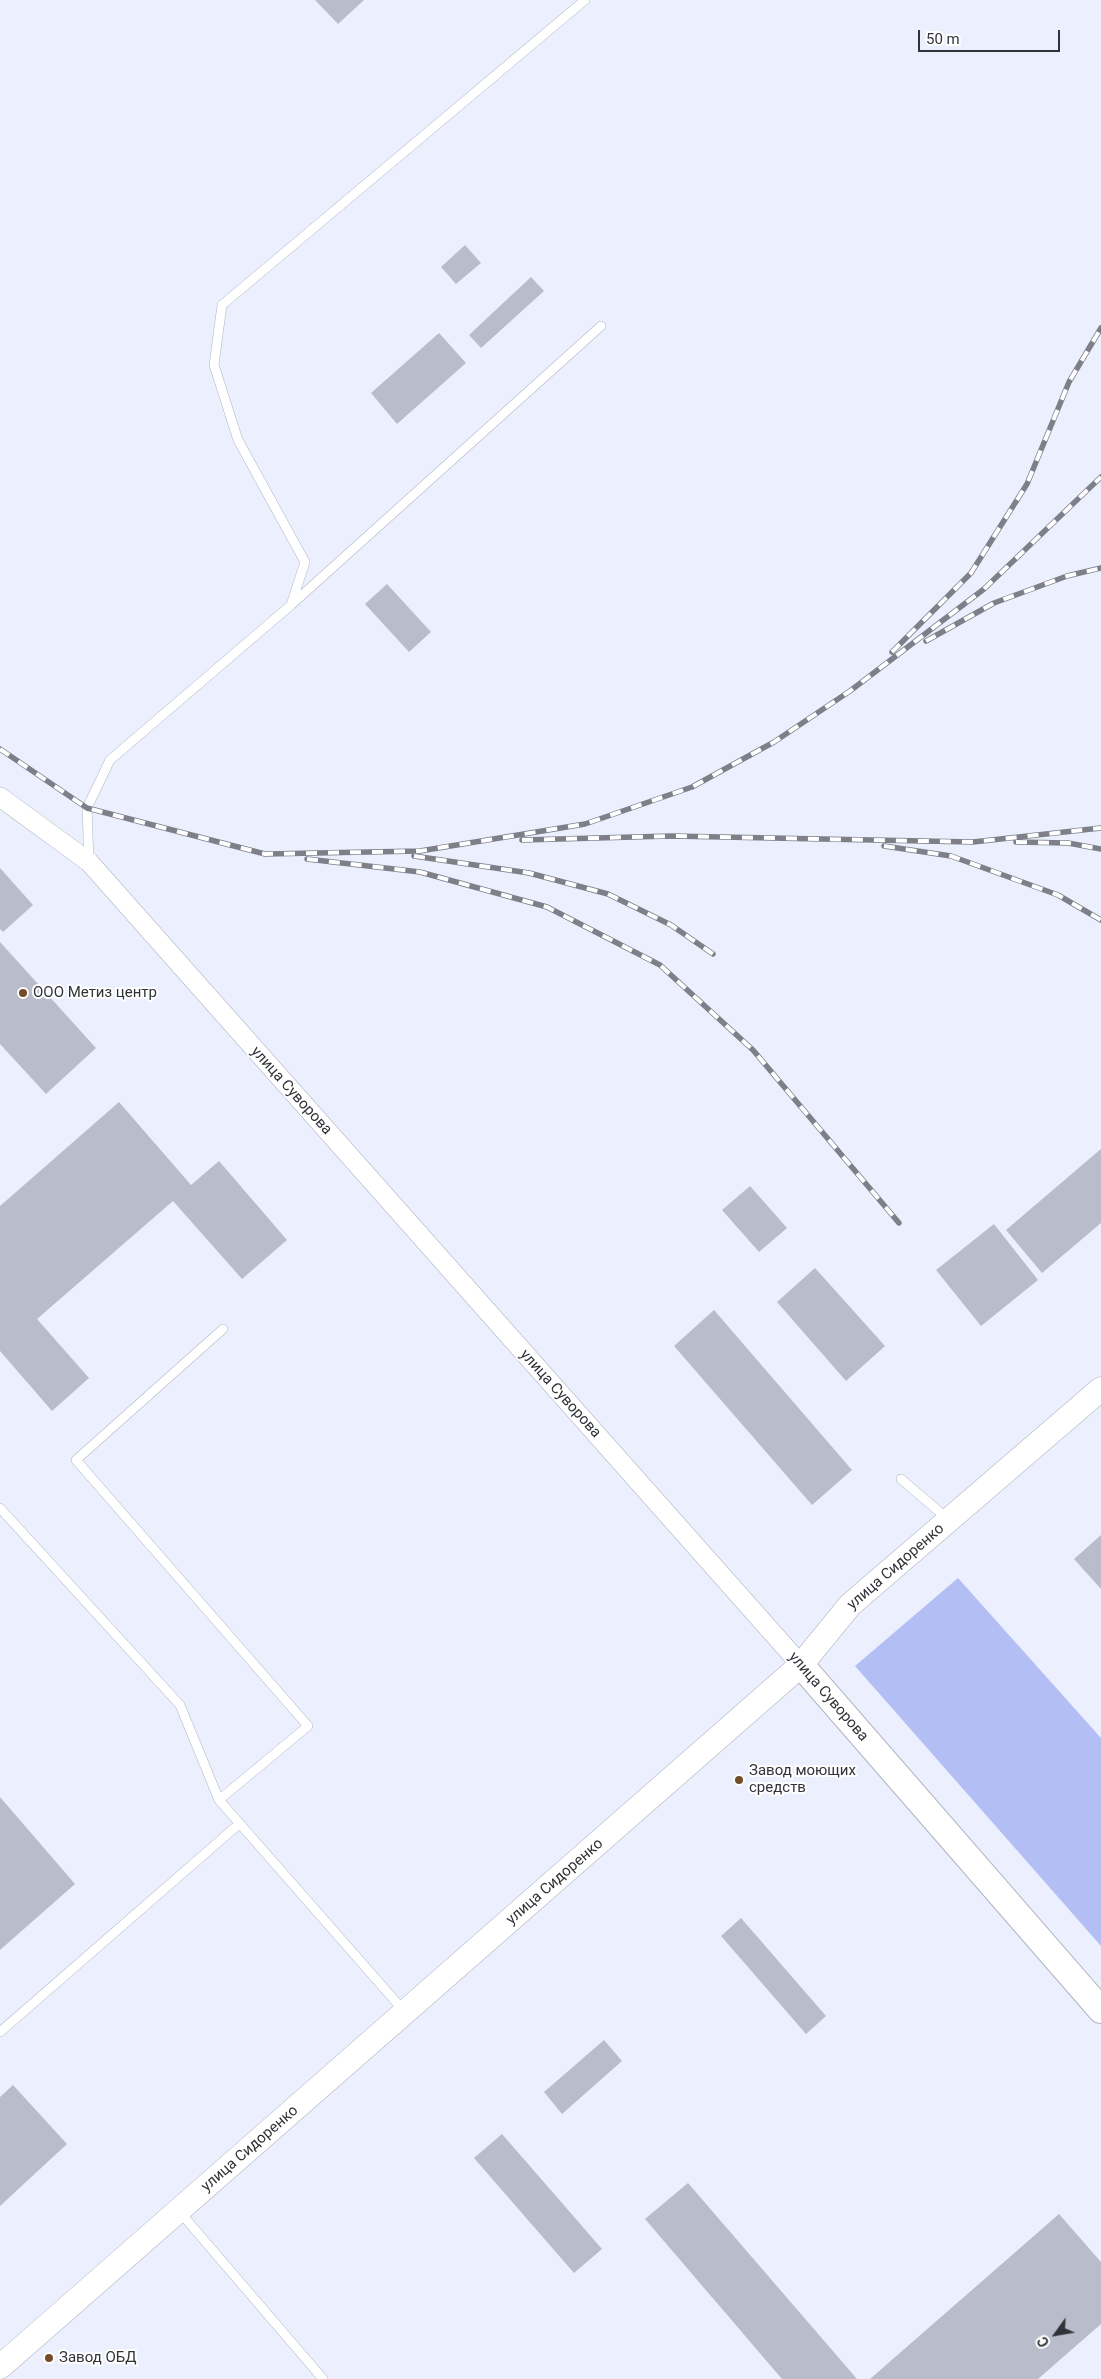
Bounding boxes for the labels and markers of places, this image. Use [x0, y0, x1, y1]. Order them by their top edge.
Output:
place label: ООО Метиз центр [33, 984, 157, 1002]
marker: ООО Метиз центр [17, 987, 29, 999]
place label: Завод моющих средств [749, 1762, 856, 1797]
marker: Завод моющих средств [733, 1774, 745, 1786]
place label: Завод ОБД [59, 2349, 136, 2367]
marker: Завод ОБД [43, 2352, 55, 2364]

